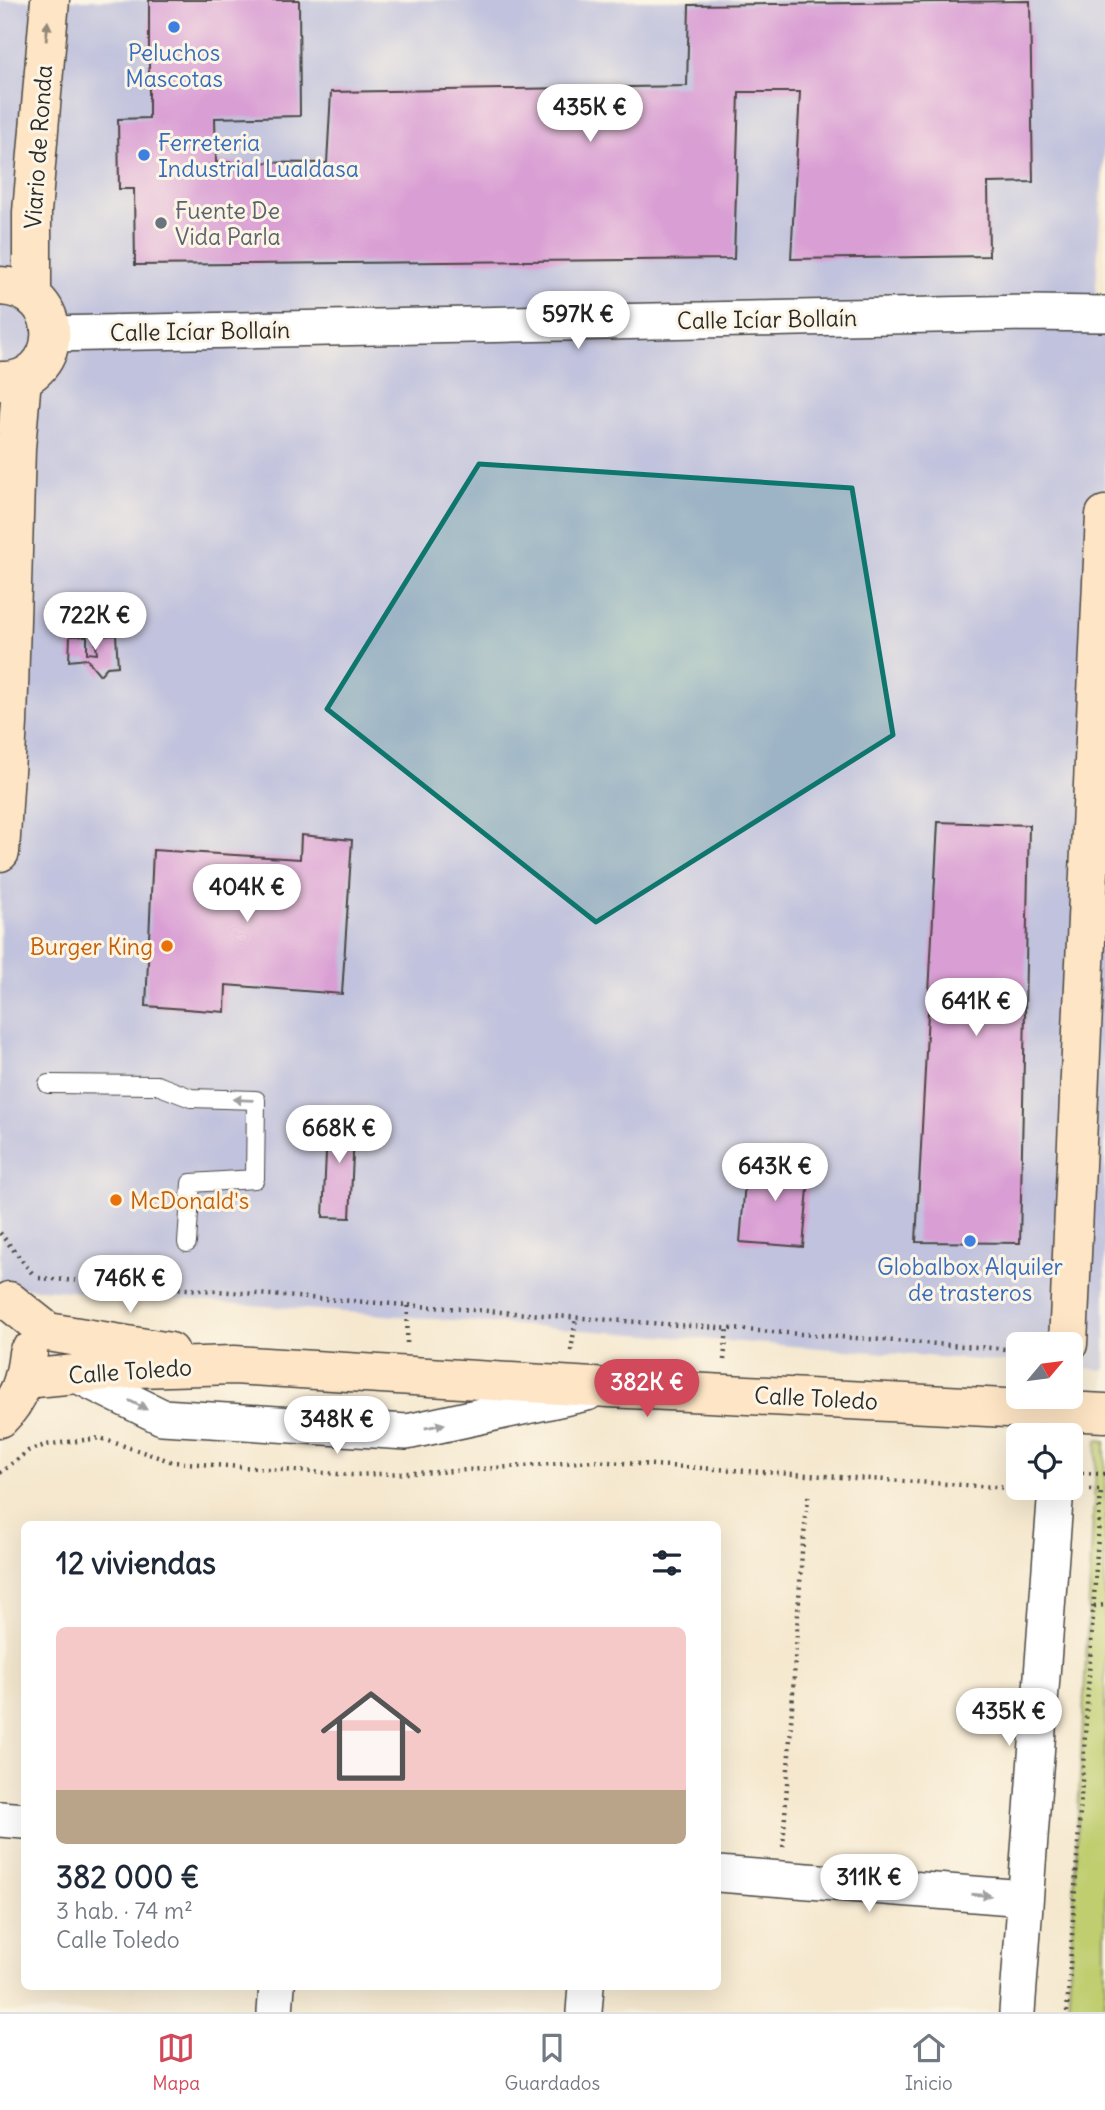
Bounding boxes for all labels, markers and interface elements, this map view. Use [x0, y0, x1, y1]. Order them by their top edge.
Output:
marker: Peluchos Mascotas [166, 19, 182, 35]
one-way arrow [42, 20, 53, 42]
place label: Peluchos Mascotas [125, 38, 223, 93]
street label: Viario de Ronda [18, 64, 58, 230]
pin: 435K € [533, 85, 647, 144]
text: 435K € [553, 92, 627, 121]
place label: Ferreteria Industrial Lualdasa [158, 128, 359, 183]
marker: Ferreteria Industrial Lualdasa [136, 147, 152, 163]
place label: Fuente De Vida Parla [175, 196, 281, 251]
marker: Fuente De Vida Parla [153, 215, 169, 231]
pin: 597K € [521, 292, 635, 351]
text: 597K € [542, 299, 614, 328]
street label: Calle Icíar Bollaín [677, 303, 857, 335]
street label: Calle Icíar Bollaín [110, 315, 290, 347]
pin: 722K € [38, 592, 152, 652]
text: 722K € [60, 600, 130, 629]
pin: 404K € [190, 864, 304, 924]
text: 404K € [209, 872, 285, 901]
place label: Burger King [30, 932, 153, 961]
marker: Burger King [159, 938, 175, 954]
pin: 641K € [919, 978, 1033, 1038]
text: 641K € [941, 986, 1011, 1015]
one-way arrow [232, 1094, 254, 1106]
pin: 668K € [282, 1106, 396, 1165]
text: 668K € [302, 1113, 376, 1142]
pin: 643K € [718, 1144, 832, 1203]
text: 643K € [738, 1151, 812, 1180]
place label: McDonald's [130, 1186, 249, 1215]
marker: McDonald's [108, 1192, 124, 1208]
marker: Globalbox Alquiler de trasteros [962, 1233, 978, 1249]
place label: Globalbox Alquiler de trasteros [877, 1252, 1064, 1307]
pin: 746K € [73, 1256, 187, 1315]
text: 746K € [94, 1263, 166, 1292]
north arrow [1006, 1332, 1083, 1409]
map controls [1006, 1332, 1083, 1500]
street label: Calle Toledo [67, 1352, 193, 1390]
pin: 382K € [590, 1360, 704, 1419]
text: 382K € [610, 1367, 684, 1396]
street label: Calle Toledo [753, 1380, 879, 1416]
pin: 348K € [280, 1396, 394, 1456]
one-way arrow [128, 1400, 148, 1411]
text: 348K € [300, 1404, 374, 1433]
one-way arrow [424, 1420, 446, 1431]
button: locate [1006, 1423, 1083, 1500]
text: 12 viviendas [56, 1544, 216, 1582]
icon: filters [648, 1544, 686, 1582]
icon: home [308, 1673, 434, 1799]
pin: 435K € [952, 1688, 1066, 1748]
text: 435K € [972, 1696, 1046, 1725]
pin: 311K € [812, 1854, 926, 1914]
text: 382 000 € [56, 1858, 200, 1896]
text: 311K € [836, 1862, 902, 1891]
one-way arrow [970, 1889, 992, 1900]
text: 3 hab. · 74 m² [56, 1896, 193, 1925]
text: Calle Toledo [56, 1925, 180, 1954]
tab: Mapa [152, 2029, 200, 2095]
tab: Guardados [505, 2029, 600, 2095]
tab: Inicio [905, 2029, 953, 2095]

